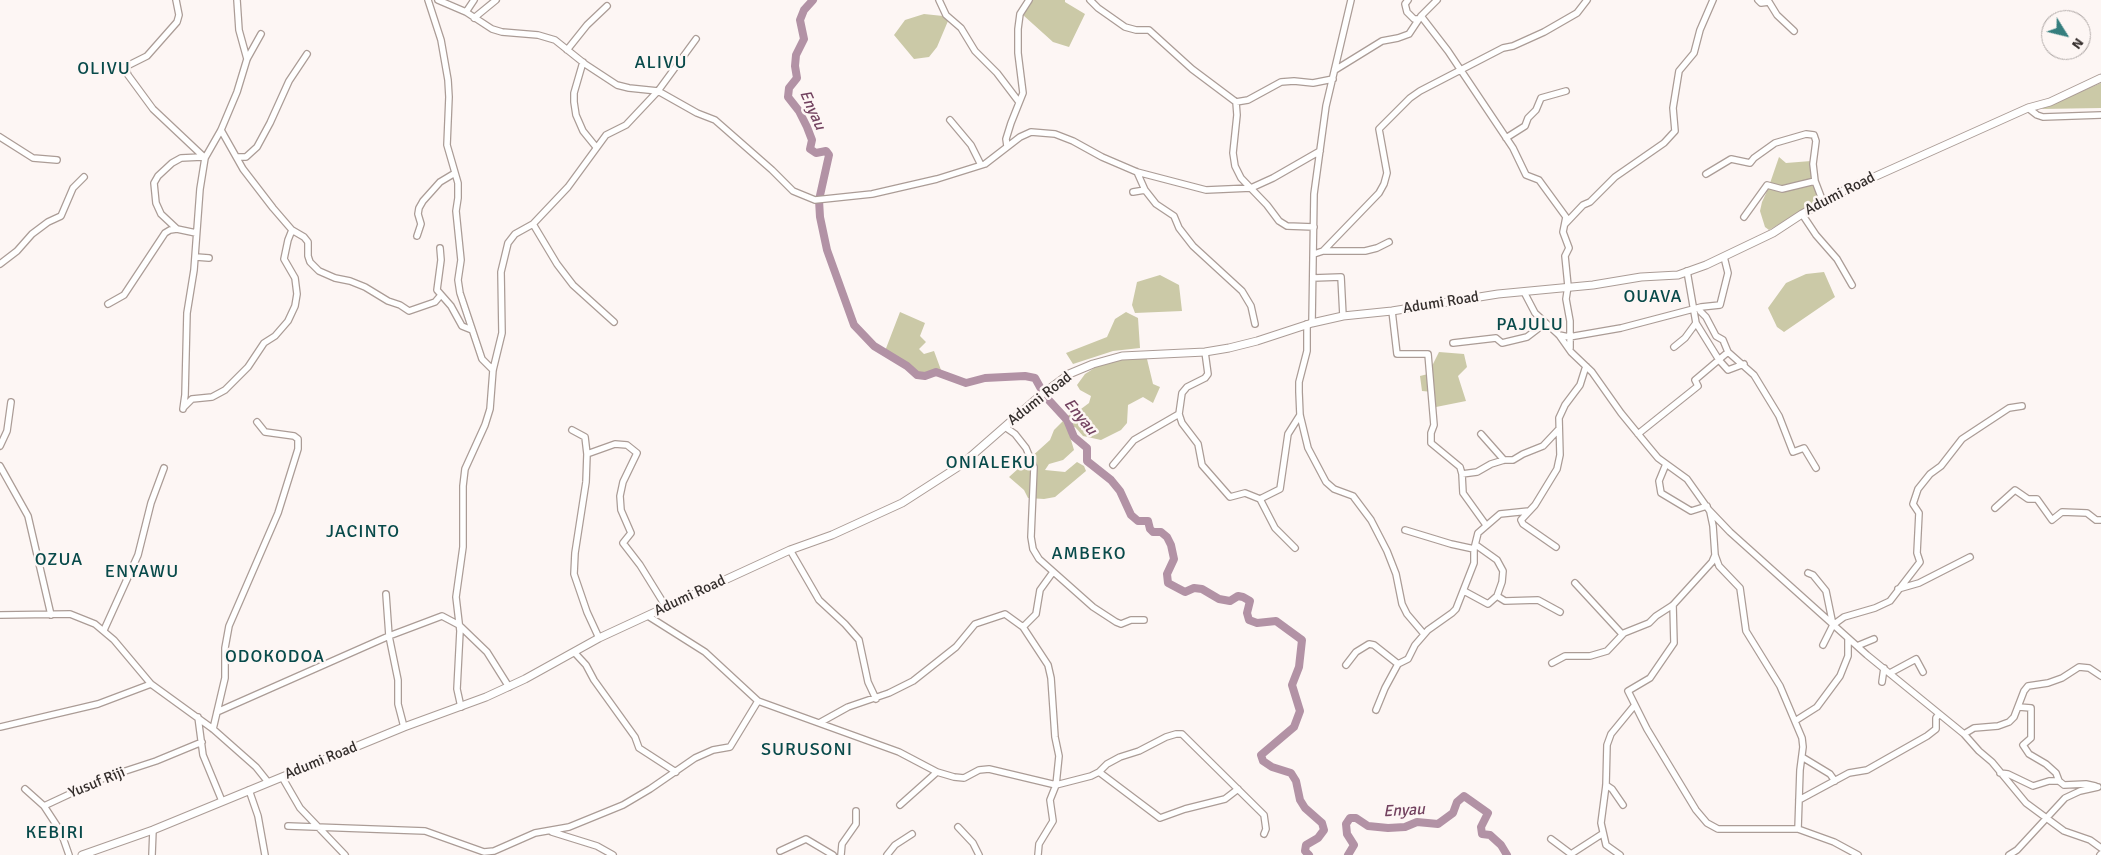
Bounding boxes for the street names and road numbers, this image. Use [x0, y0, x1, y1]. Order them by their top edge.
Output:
street label: Adumi Road [1802, 169, 1878, 219]
street label: Adumi Road [1402, 288, 1480, 318]
street label: Adumi Road [1004, 368, 1076, 430]
street label: Adumi Road [651, 572, 729, 620]
street label: Adumi Road [282, 738, 360, 784]
street label: Yusuf Riji [66, 764, 128, 802]

